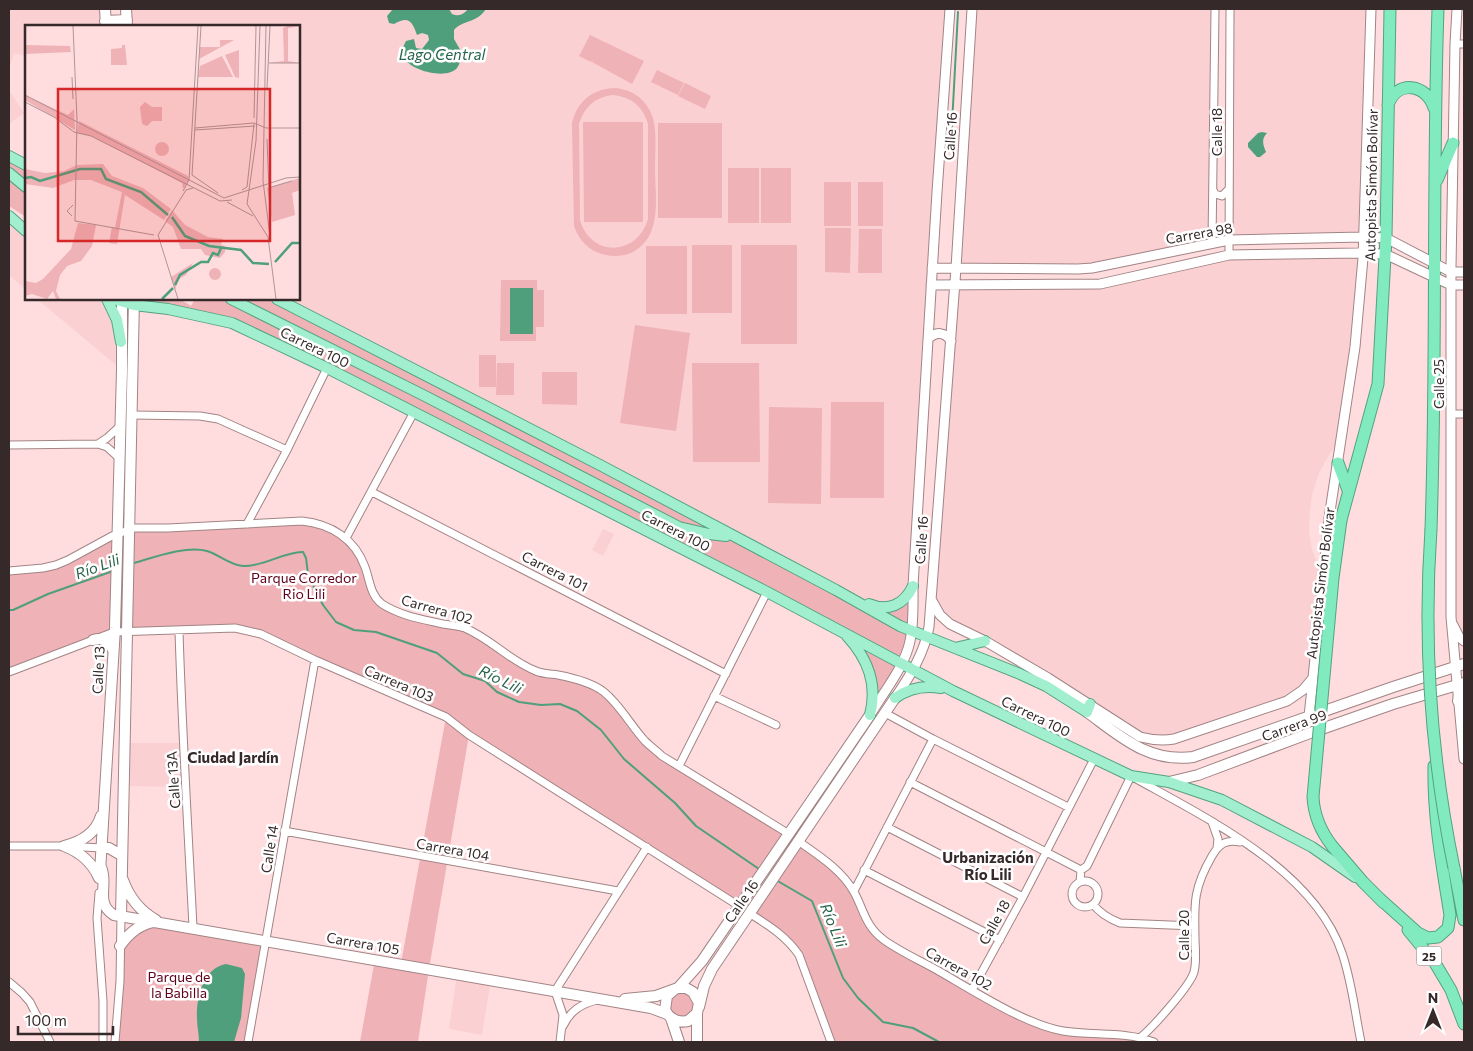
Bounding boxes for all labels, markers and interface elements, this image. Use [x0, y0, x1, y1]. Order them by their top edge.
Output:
inset map [25, 25, 300, 300]
water label: Lago Central [399, 45, 487, 63]
street label: Calle 18 [1208, 108, 1225, 156]
street label: Autopista Simón Bolívar [1361, 108, 1381, 262]
street label: Calle 16 [940, 111, 960, 161]
street label: Carrera 98 [1164, 219, 1234, 247]
street label: Carrera 100 [278, 323, 352, 371]
street label: Calle 25 [1430, 359, 1447, 409]
street label: Carrera 100 [639, 505, 713, 555]
street label: Autopista Simón Bolívar [1302, 506, 1338, 660]
street label: Calle 16 [911, 515, 931, 565]
street label: Carrera 101 [519, 547, 591, 595]
water label: Río Lili [72, 549, 123, 582]
park label: Parque Corredor Rio Lili [251, 569, 357, 602]
street label: Carrera 102 [399, 591, 475, 627]
street label: Calle 13 [88, 646, 108, 694]
street label: Carrera 103 [362, 661, 436, 705]
water label: Río Lili [476, 661, 527, 698]
street label: Carrera 100 [999, 692, 1073, 740]
street label: Carrera 99 [1259, 705, 1329, 745]
district label: Ciudad Jardín [187, 748, 279, 766]
street label: Calle 13A [162, 750, 183, 809]
street label: Calle 14 [257, 823, 281, 874]
street label: Carrera 104 [415, 834, 492, 864]
district label: Urbanización Río Lili [942, 848, 1034, 883]
street label: Calle 16 [720, 876, 762, 926]
street label: Calle 18 [975, 897, 1013, 947]
water label: Río Lili [817, 900, 851, 951]
street label: Calle 20 [1175, 910, 1192, 960]
street label: Carrera 105 [325, 928, 401, 958]
street label: Carrera 102 [923, 943, 995, 993]
road number: 25 [1416, 946, 1442, 966]
park label: Parque de la Babilla [148, 968, 211, 1001]
north arrow [1408, 986, 1458, 1036]
text: N [1428, 989, 1438, 1006]
scale bar [18, 1004, 112, 1036]
text: 100 m [25, 1011, 67, 1029]

